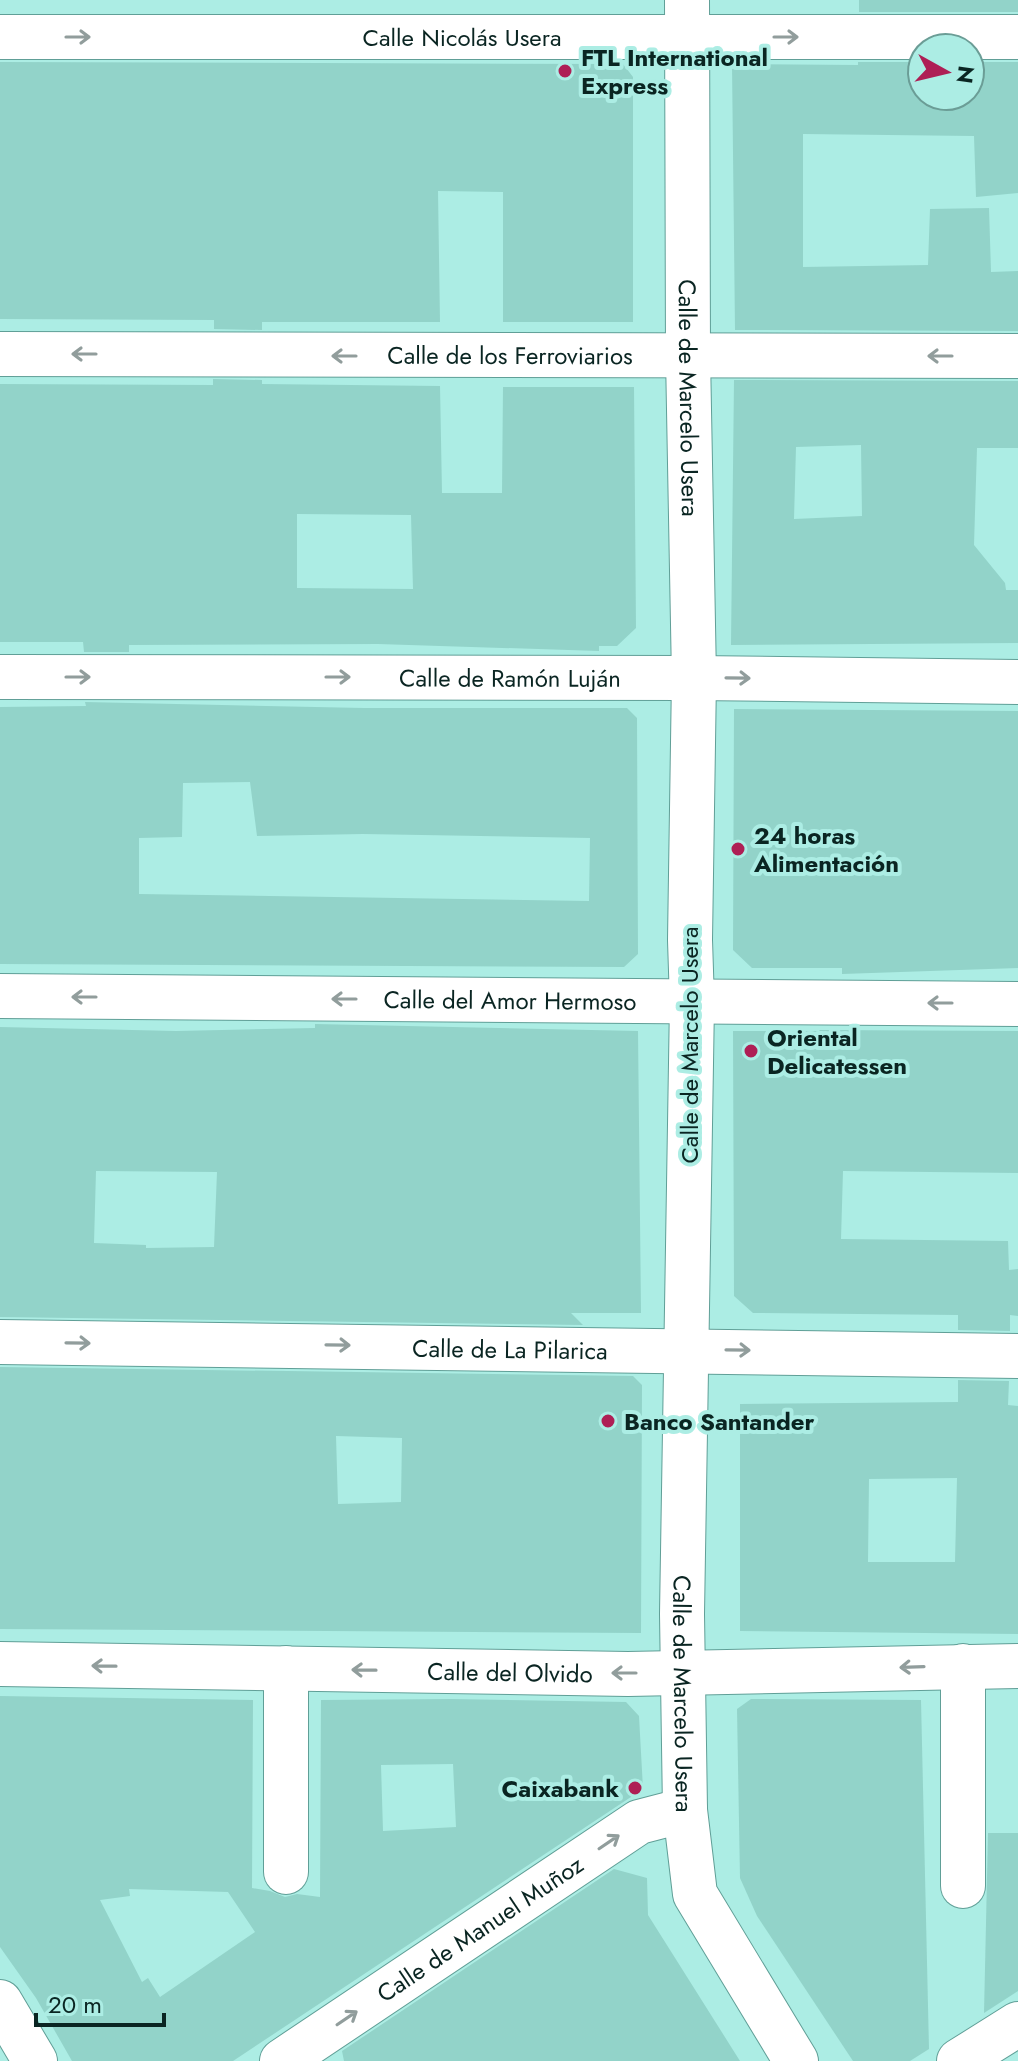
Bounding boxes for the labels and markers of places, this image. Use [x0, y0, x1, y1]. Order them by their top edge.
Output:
place label: FTL International Express [581, 40, 768, 103]
marker: FTL International Express [556, 62, 574, 80]
place label: 24 horas Alimentación [753, 818, 899, 881]
marker: 24 horas Alimentación [729, 840, 747, 858]
place label: Oriental Delicatessen [767, 1020, 907, 1083]
marker: Oriental Delicatessen [742, 1042, 760, 1060]
place label: Banco Santander [624, 1404, 815, 1439]
marker: Banco Santander [599, 1412, 617, 1430]
place label: Caixabank [502, 1771, 619, 1806]
marker: Caixabank [626, 1779, 644, 1797]

